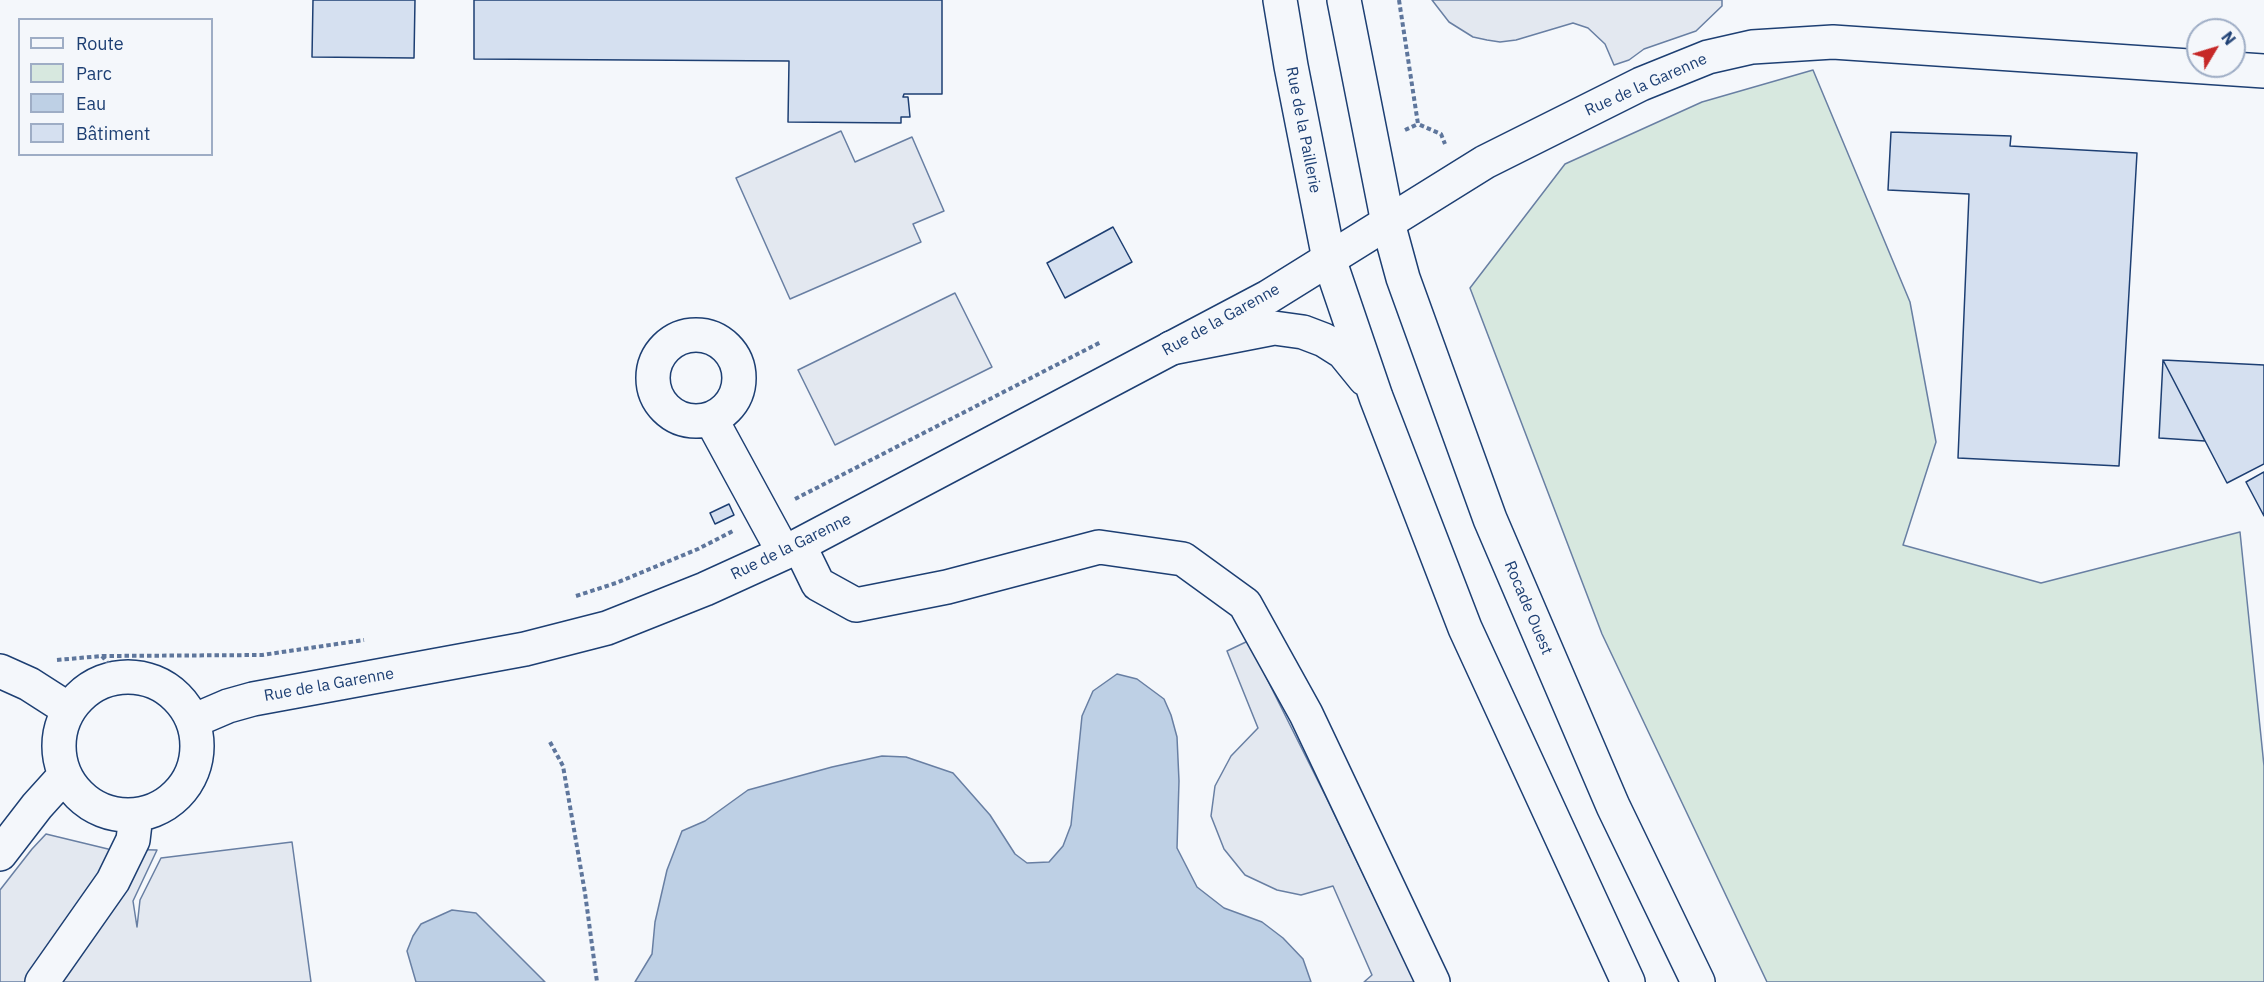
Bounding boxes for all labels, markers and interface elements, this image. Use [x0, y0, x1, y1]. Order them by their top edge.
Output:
legend [18, 18, 213, 156]
north arrow [2186, 18, 2246, 78]
text: N [2217, 27, 2240, 49]
text: Route [76, 32, 124, 55]
street label: Rue de la Garenne [1582, 49, 1710, 121]
text: Parc [76, 62, 112, 85]
street label: Rue de la Paillerie [1281, 65, 1325, 195]
text: Eau [76, 92, 106, 115]
text: Bâtiment [76, 122, 150, 145]
street label: Rue de la Garenne [1159, 280, 1283, 360]
street label: Rue de la Garenne [728, 510, 854, 584]
street label: Rocade Ouest [1500, 558, 1556, 658]
street label: Rue de la Garenne [263, 664, 395, 706]

